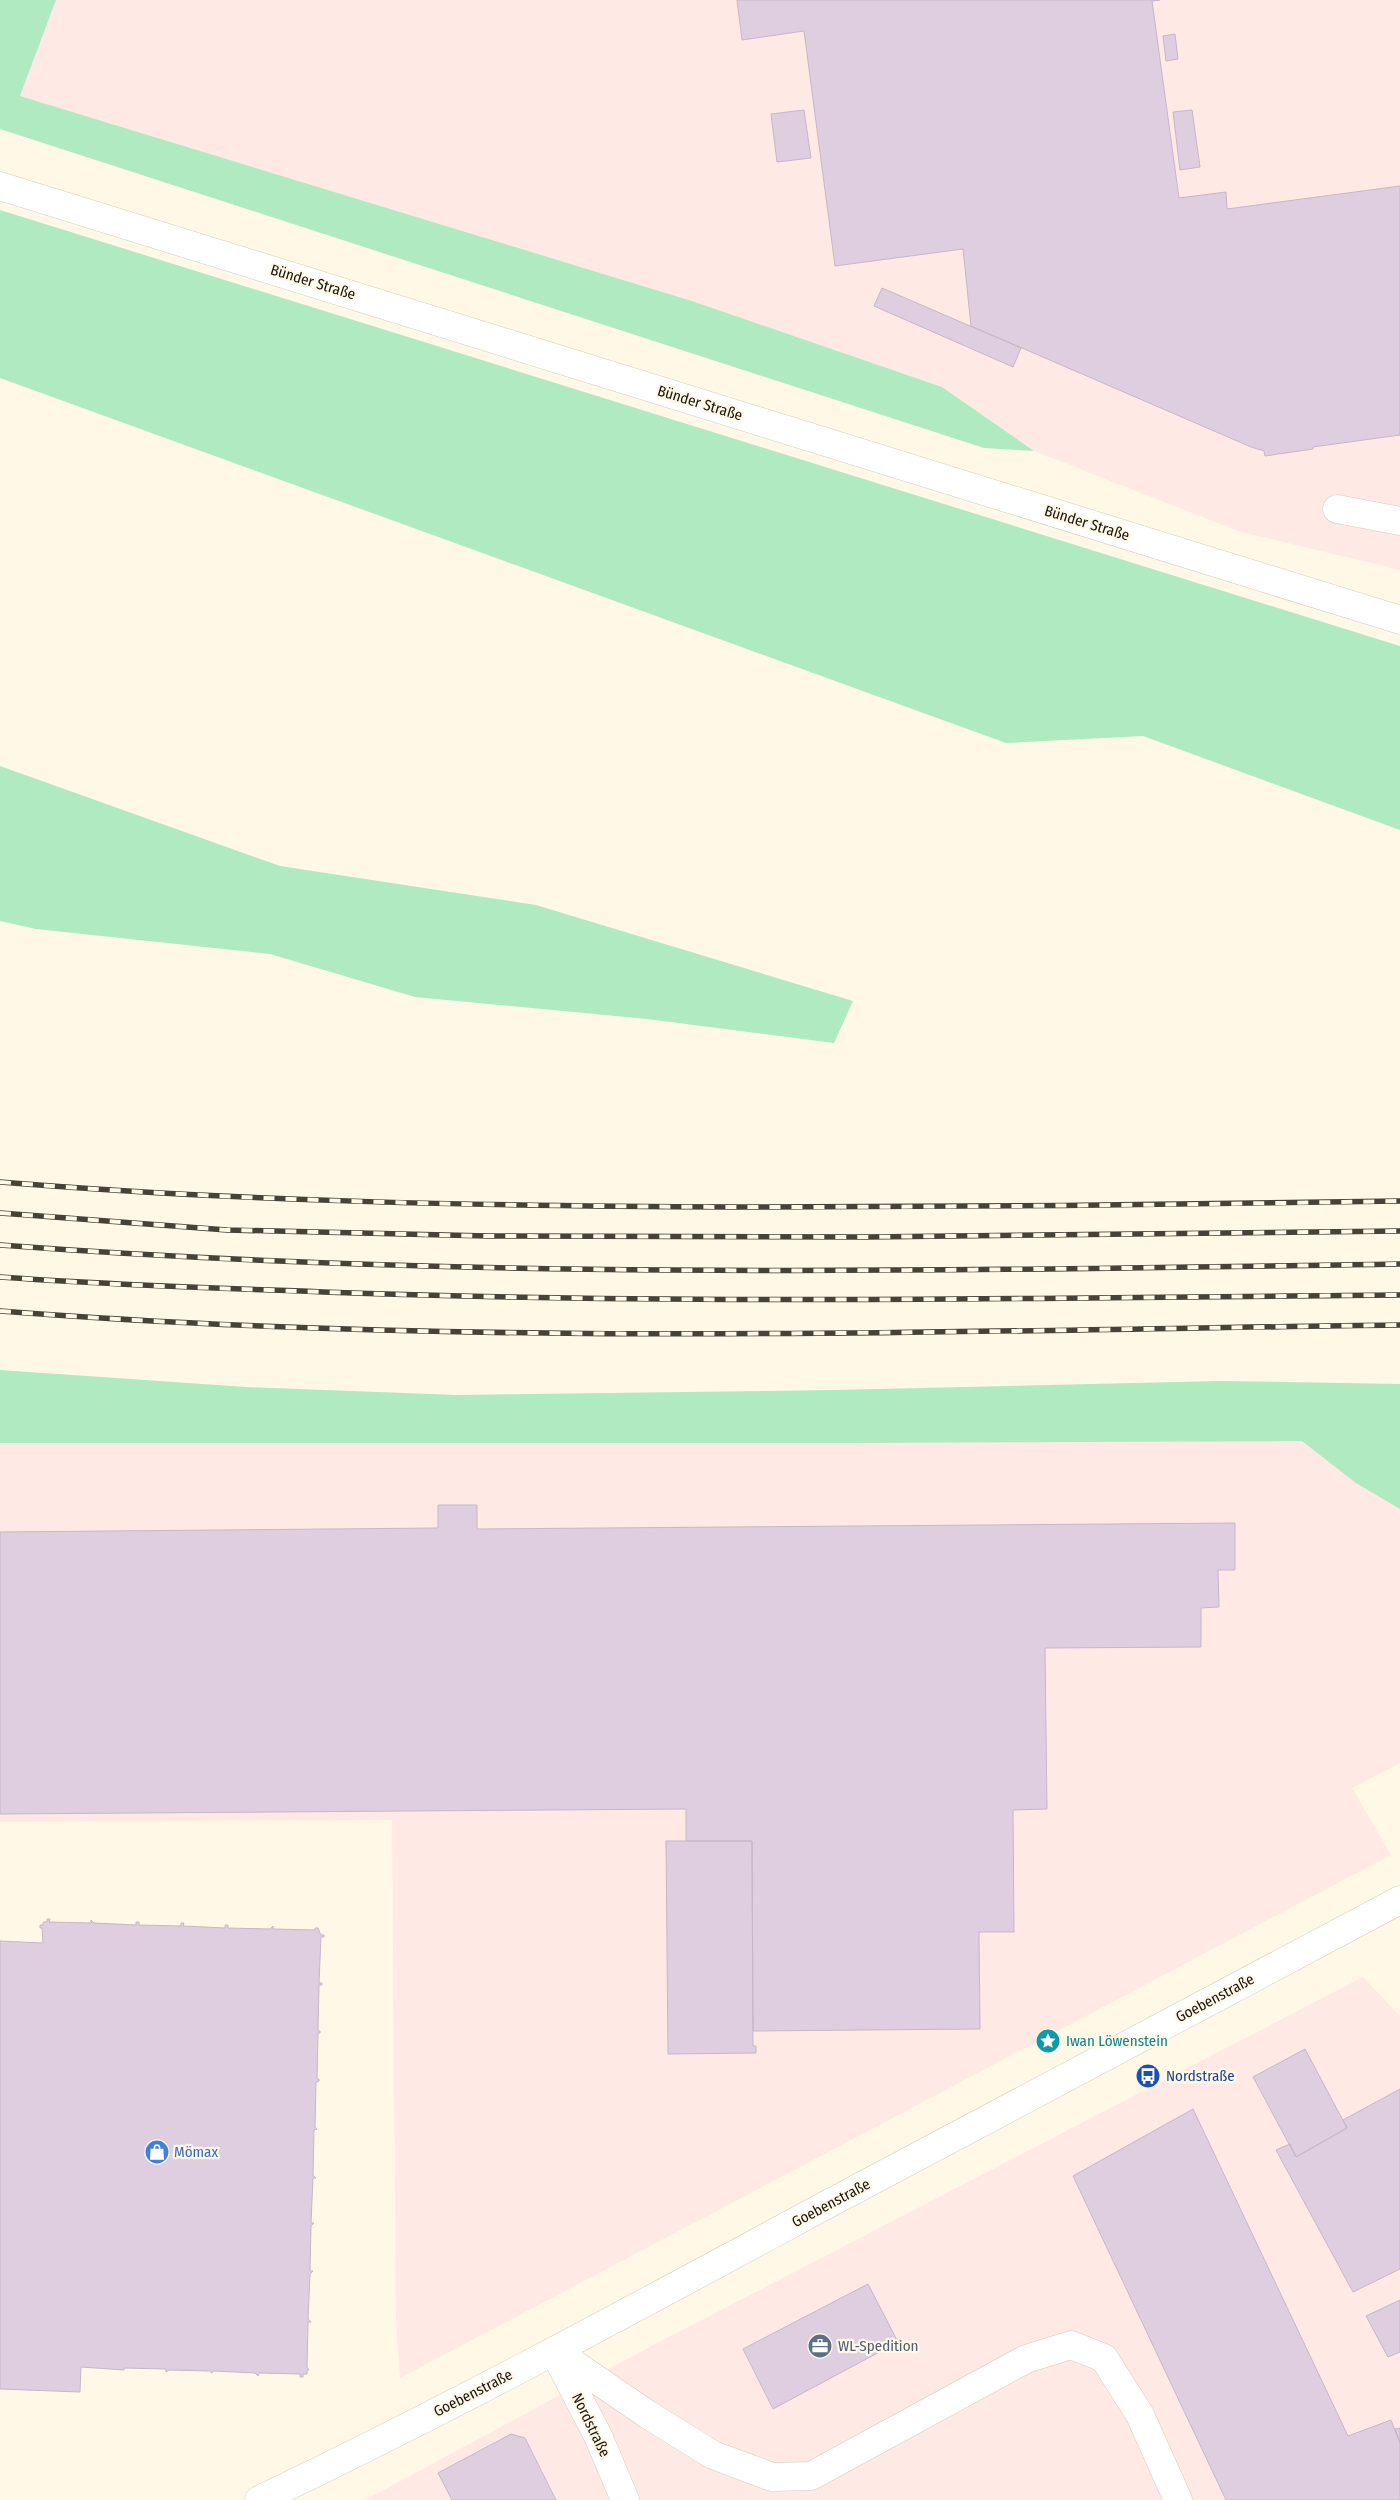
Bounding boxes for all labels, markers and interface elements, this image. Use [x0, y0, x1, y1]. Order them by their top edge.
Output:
street label: Bünder Straße [268, 261, 358, 303]
street label: Bünder Straße [655, 382, 745, 424]
street label: Bünder Straße [1042, 502, 1132, 544]
street label: Goebenstraße [1173, 1970, 1257, 2026]
place icon: Iwan Löwenstein [1035, 2028, 1061, 2054]
place label: Iwan Löwenstein [1066, 2032, 1168, 2050]
bus stop icon: Nordstraße [1135, 2063, 1161, 2089]
place label: Nordstraße [1166, 2067, 1235, 2085]
shop icon: Mömax [144, 2139, 170, 2165]
place label: Mömax [174, 2143, 218, 2161]
street label: Goebenstraße [789, 2175, 873, 2231]
office icon: WL-Spedition [807, 2333, 833, 2359]
place label: WL-Spedition [838, 2337, 918, 2355]
street label: Goebenstraße [431, 2365, 515, 2421]
street label: Nordstraße [568, 2390, 614, 2460]

